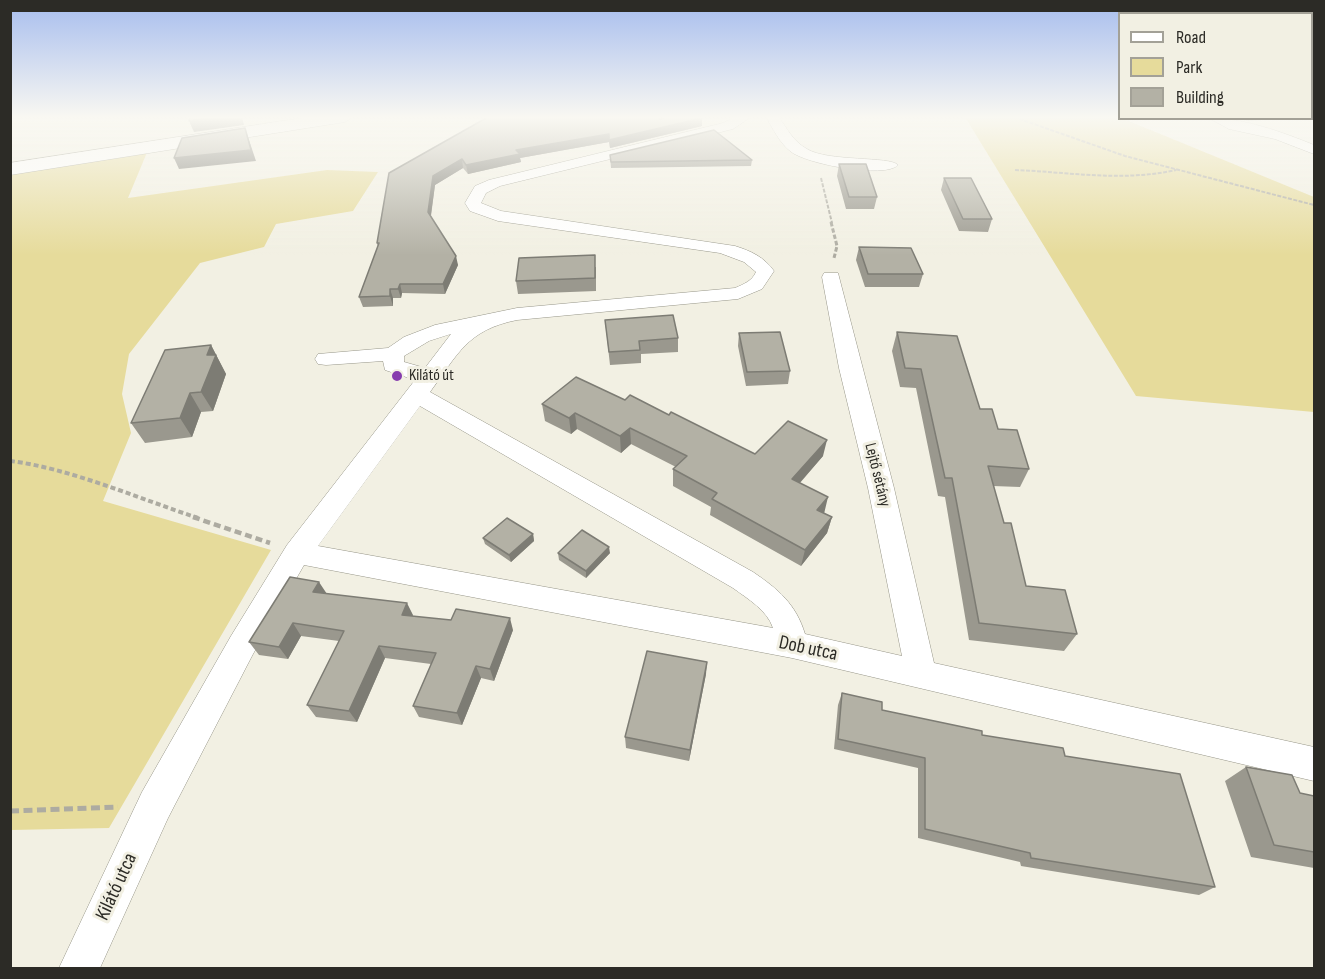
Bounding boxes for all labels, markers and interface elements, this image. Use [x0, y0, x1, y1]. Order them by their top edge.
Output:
legend [1118, 12, 1313, 120]
text: Road [1176, 27, 1206, 48]
text: Park [1176, 57, 1202, 78]
text: Building [1176, 87, 1224, 108]
place label: Kilátó út [409, 366, 454, 386]
marker: Kilátó út [390, 369, 404, 383]
street label: Lejtő sétány [860, 441, 894, 509]
street label: Dob utca [776, 631, 840, 667]
street label: Kilátó utca [91, 850, 143, 924]

